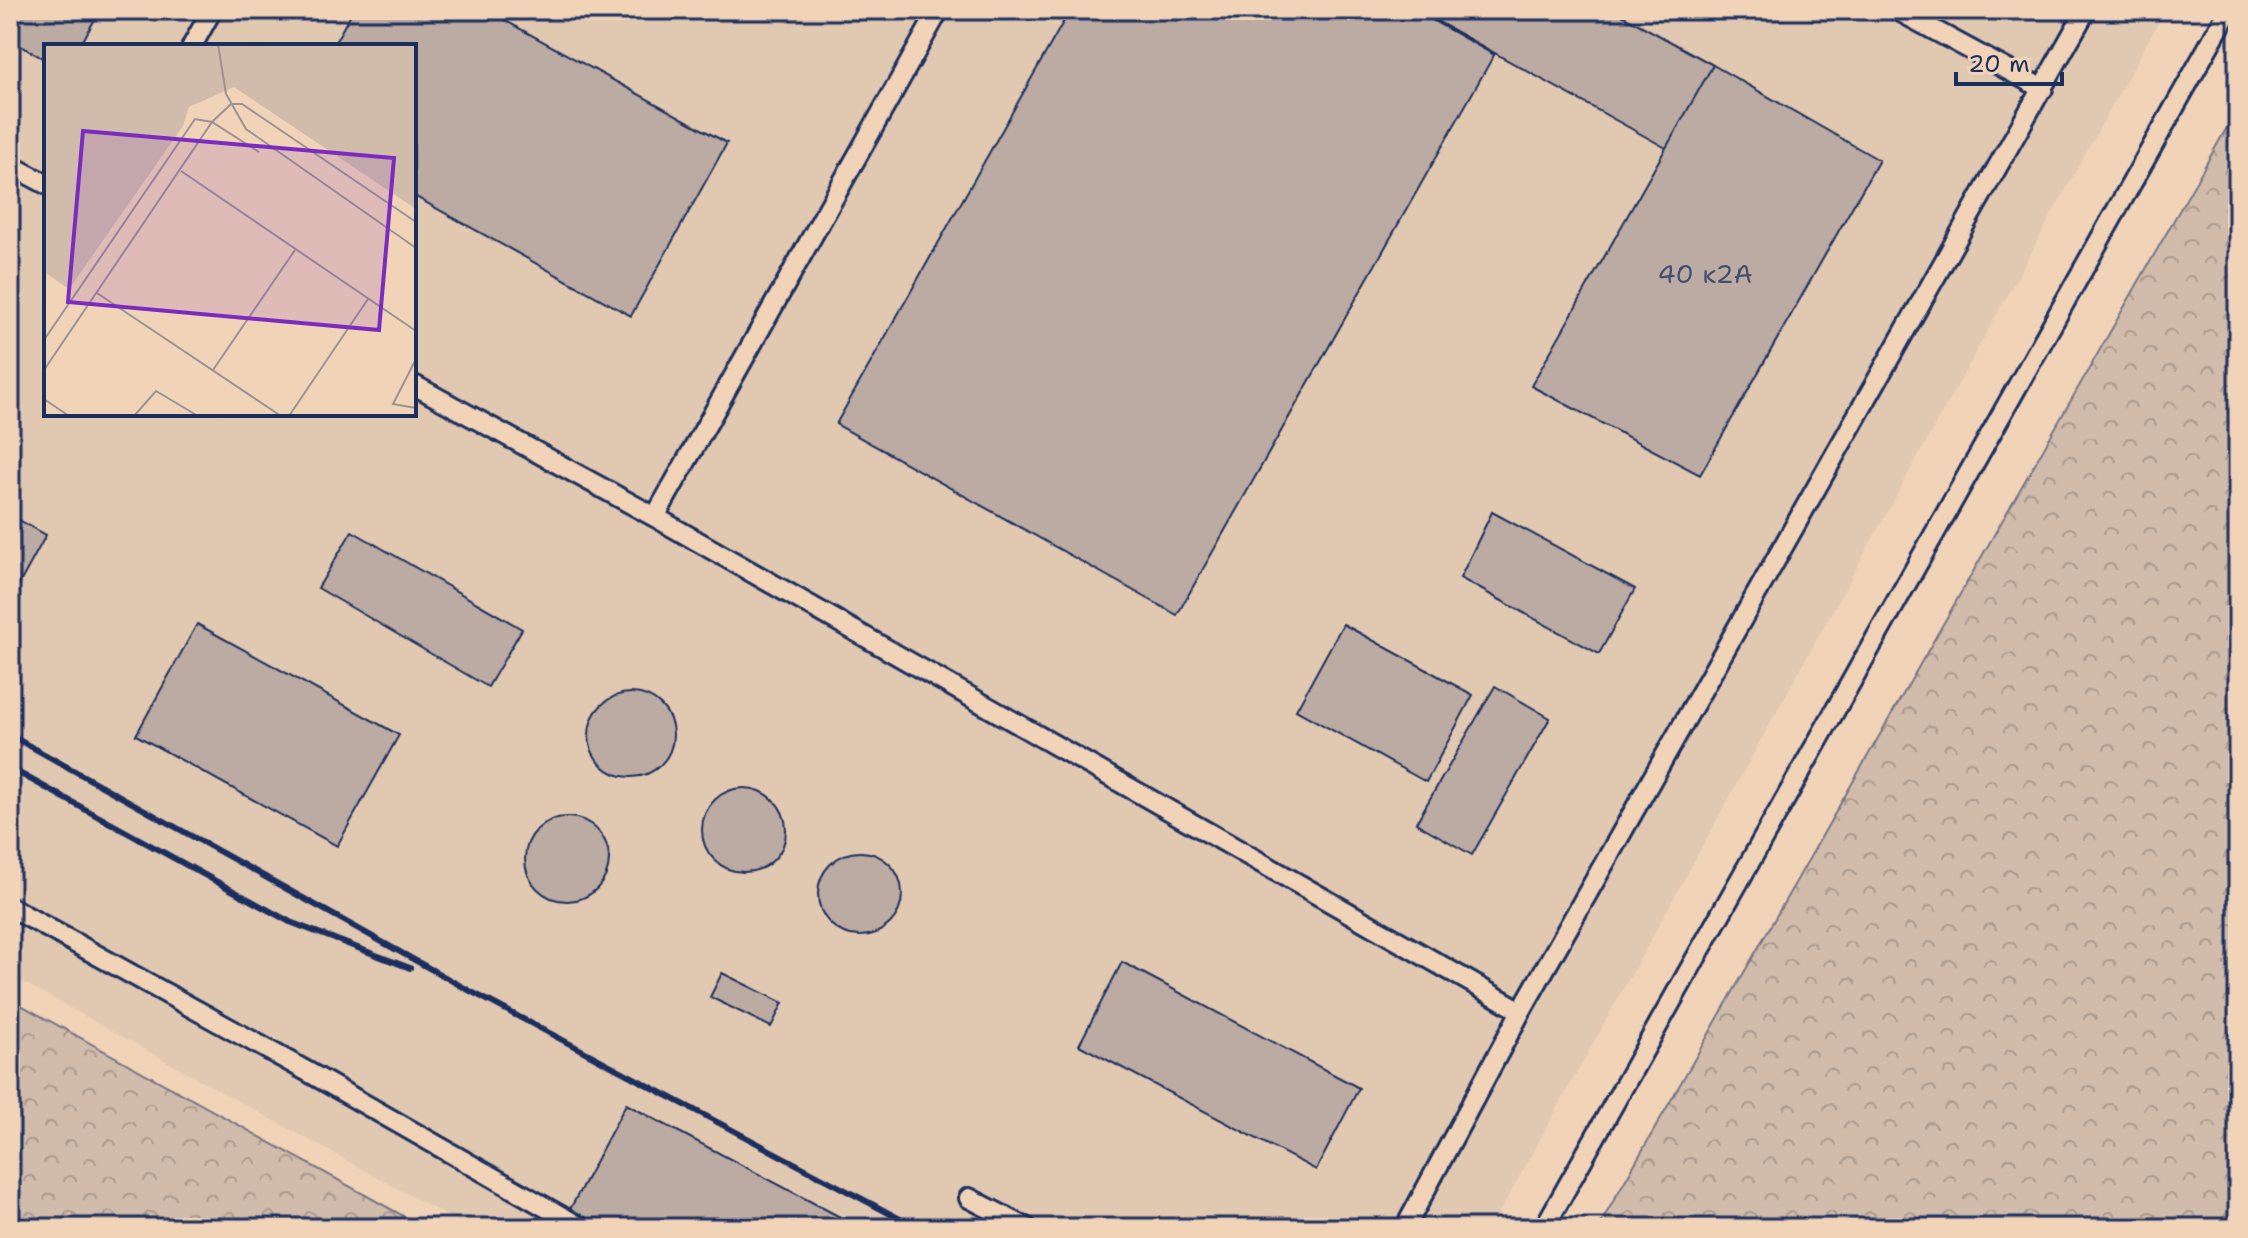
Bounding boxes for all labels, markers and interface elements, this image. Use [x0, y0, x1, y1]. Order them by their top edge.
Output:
scale bar [1956, 36, 2062, 86]
inset map [44, 44, 416, 416]
text: 20 m [1968, 48, 2030, 80]
house number: 40 к2А [1657, 256, 1753, 291]

